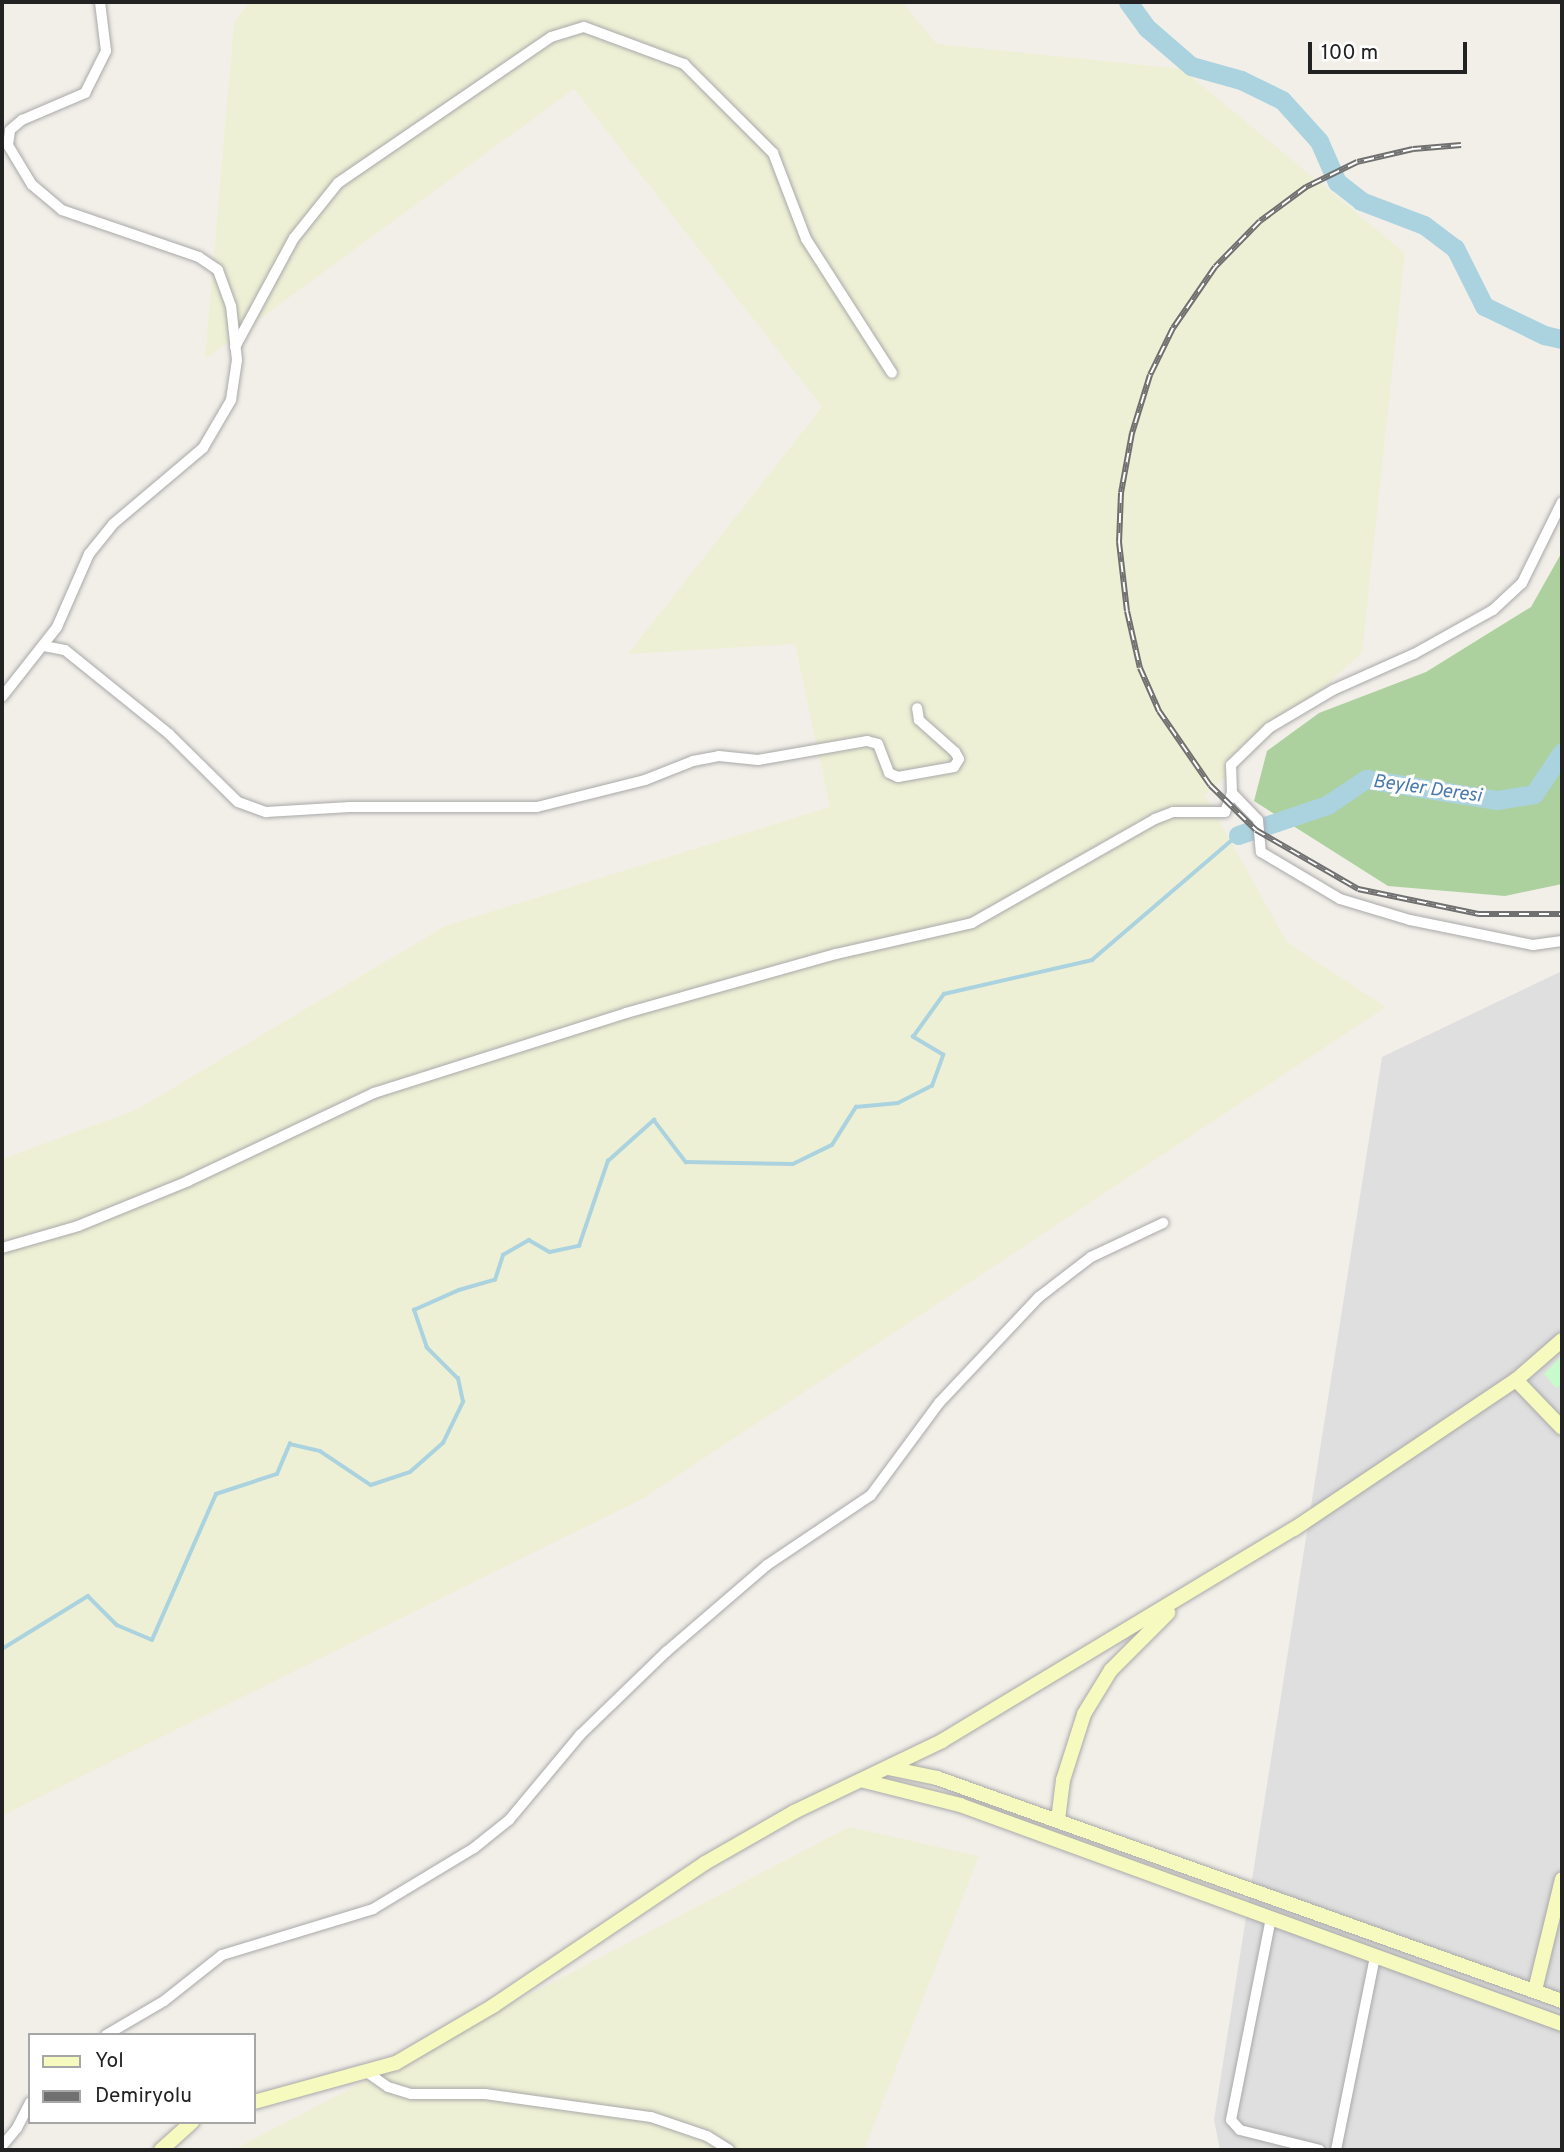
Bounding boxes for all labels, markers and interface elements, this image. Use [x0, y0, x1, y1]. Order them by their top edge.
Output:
scale bar [1312, 28, 1471, 72]
text: 100 m [1321, 40, 1378, 67]
water label: Beyler Deresi [1371, 771, 1483, 809]
legend [28, 2033, 256, 2124]
text: Yol [95, 2048, 124, 2075]
text: Demiryolu [95, 2083, 192, 2110]

